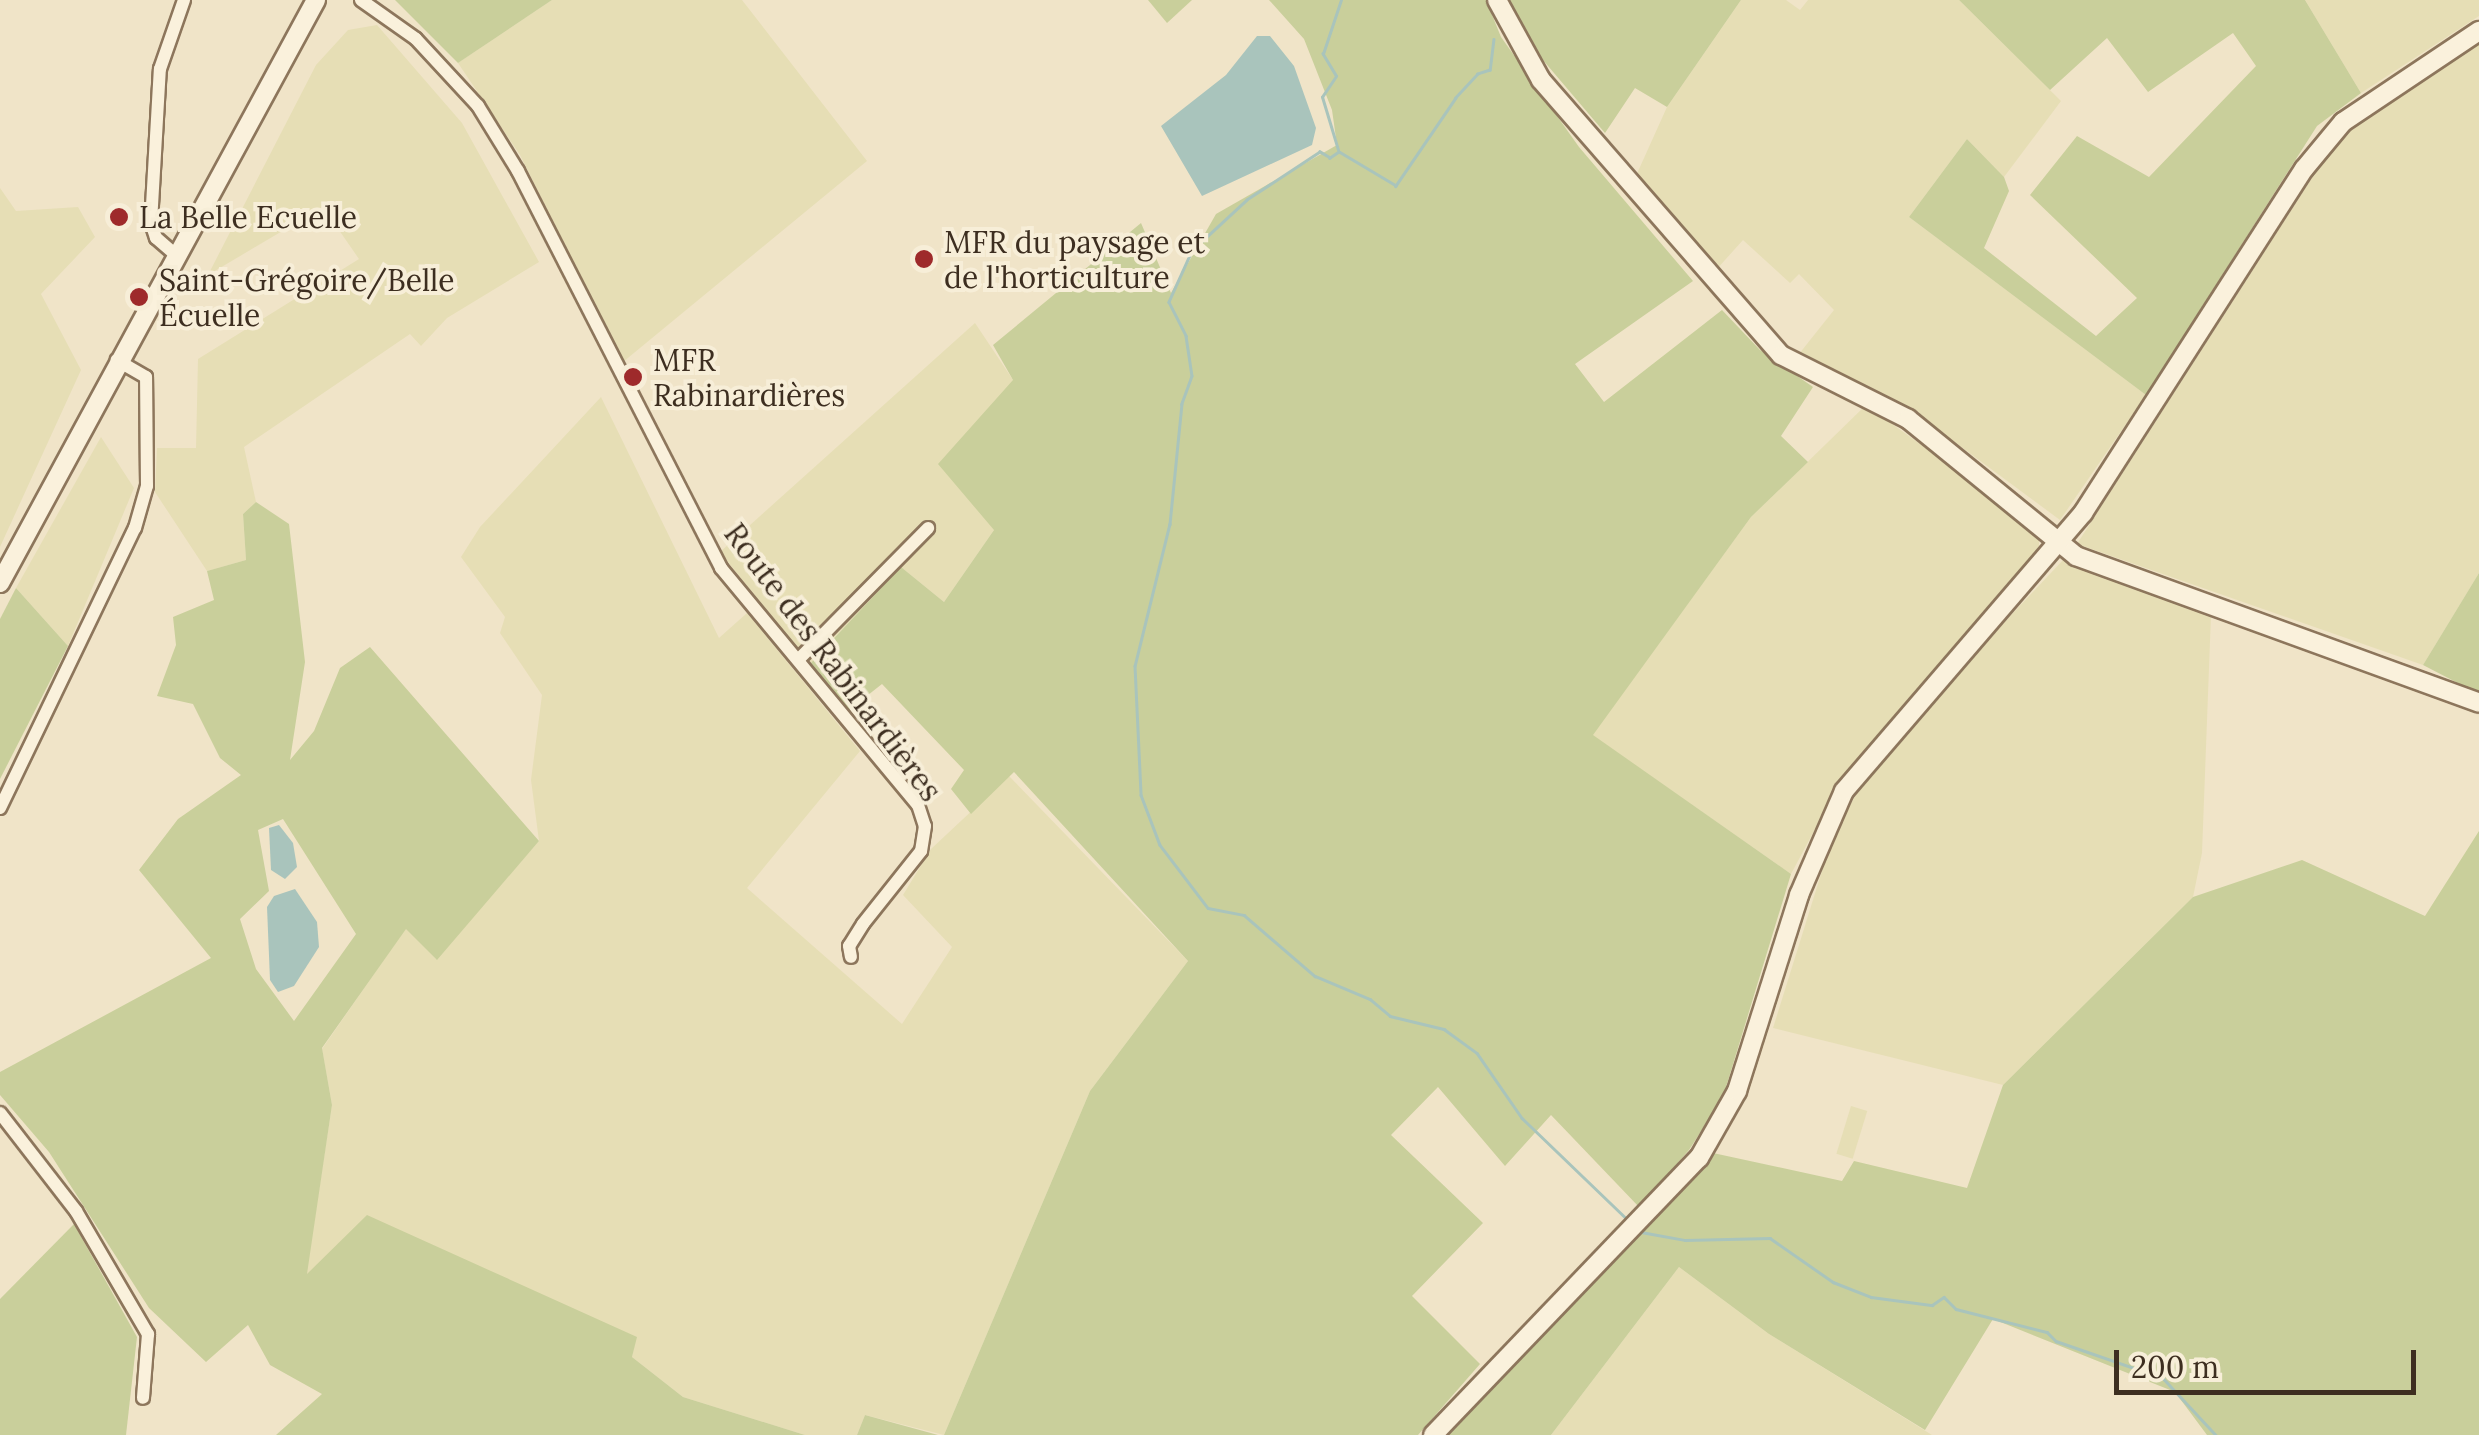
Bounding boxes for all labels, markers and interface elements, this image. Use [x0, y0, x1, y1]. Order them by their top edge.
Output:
place label: La Belle Ecuelle [139, 199, 357, 235]
marker: La Belle Ecuelle [108, 206, 130, 228]
place label: MFR du paysage et de l'horticulture [944, 224, 1205, 294]
marker: MFR du paysage et de l'horticulture [913, 248, 935, 270]
place label: Saint-Grégoire/Belle Écuelle [159, 262, 455, 332]
marker: Saint-Grégoire/Belle Écuelle [128, 286, 150, 308]
place label: MFR Rabinardières [653, 342, 845, 412]
marker: MFR Rabinardières [622, 366, 644, 388]
street label: Route des Rabinardières [717, 516, 949, 808]
scale bar [2119, 1330, 2422, 1392]
text: 200 m [2131, 1348, 2219, 1386]

